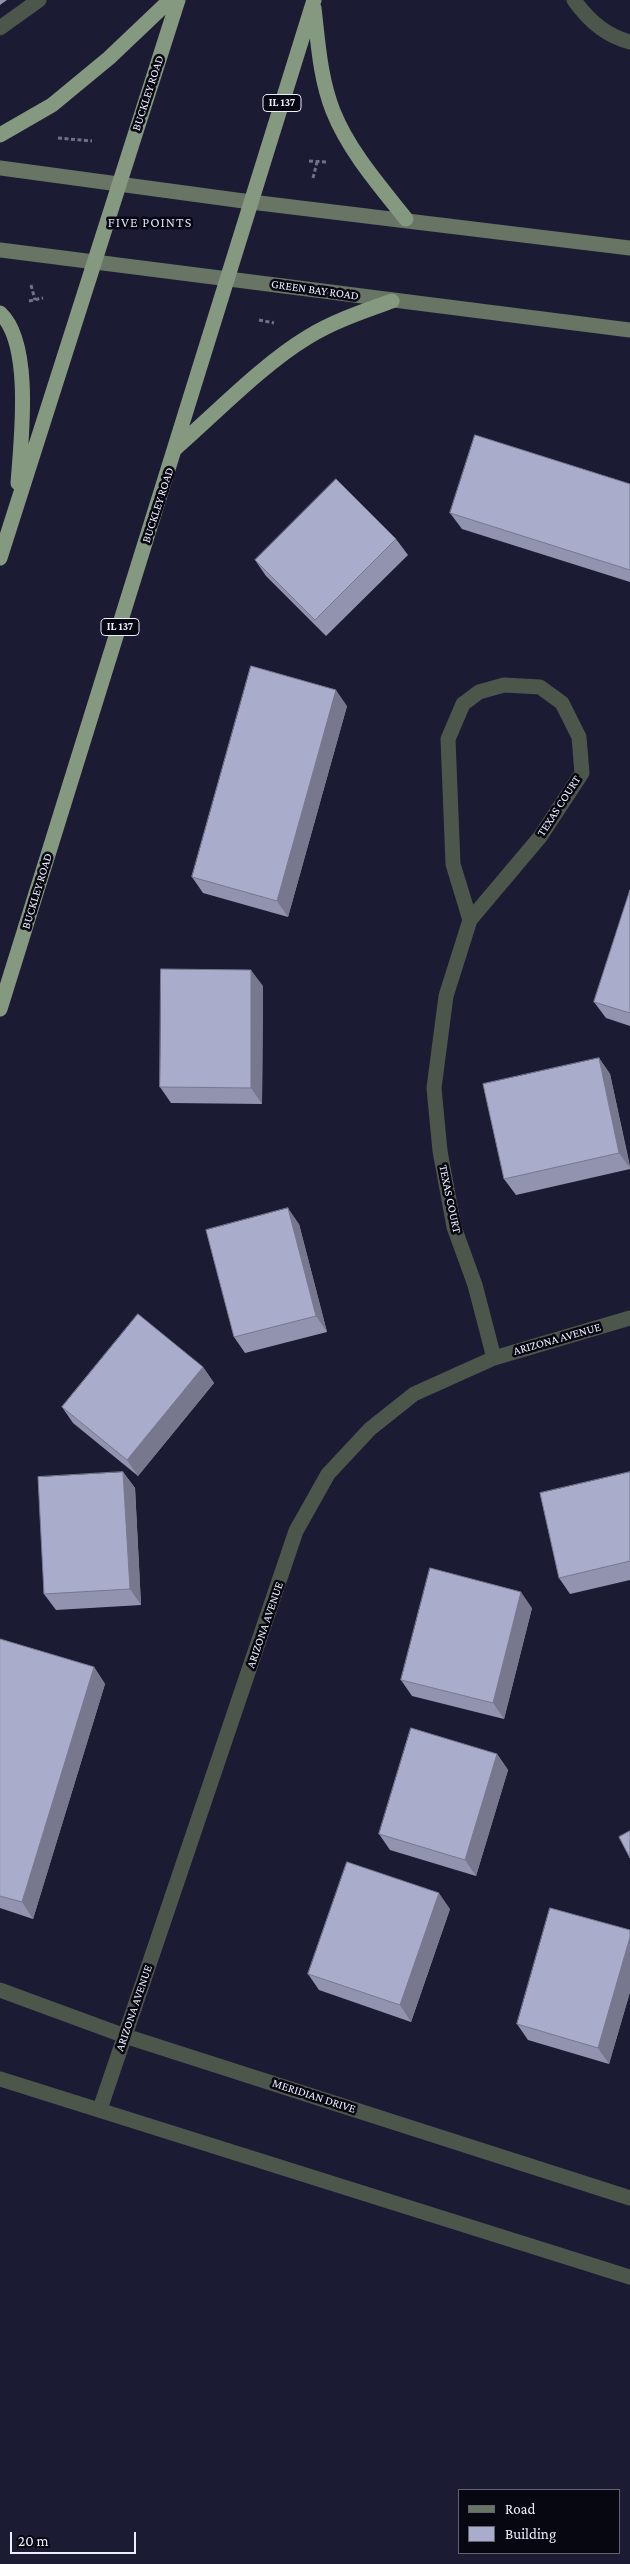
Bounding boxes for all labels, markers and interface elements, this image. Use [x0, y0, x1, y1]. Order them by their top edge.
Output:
street label: BUCKLEY ROAD [129, 53, 167, 133]
road number: IL 137 [263, 95, 301, 112]
district label: FIVE POINTS [106, 215, 194, 231]
street label: GREEN BAY ROAD [270, 277, 360, 303]
street label: BUCKLEY ROAD [139, 465, 177, 545]
road number: IL 137 [101, 618, 139, 636]
street label: TEXAS COURT [534, 773, 584, 839]
street label: BUCKLEY ROAD [19, 851, 55, 931]
street label: TEXAS COURT [436, 1163, 464, 1235]
street label: ARIZONA AVENUE [512, 1320, 602, 1358]
street label: ARIZONA AVENUE [243, 1580, 287, 1670]
street label: ARIZONA AVENUE [112, 1963, 156, 2053]
street label: MERIDIAN DRIVE [270, 2076, 358, 2116]
legend [458, 2489, 620, 2554]
text: Road [505, 2501, 535, 2517]
scale bar [12, 2522, 139, 2554]
text: Building [505, 2526, 556, 2542]
text: 20 m [18, 2533, 49, 2549]

